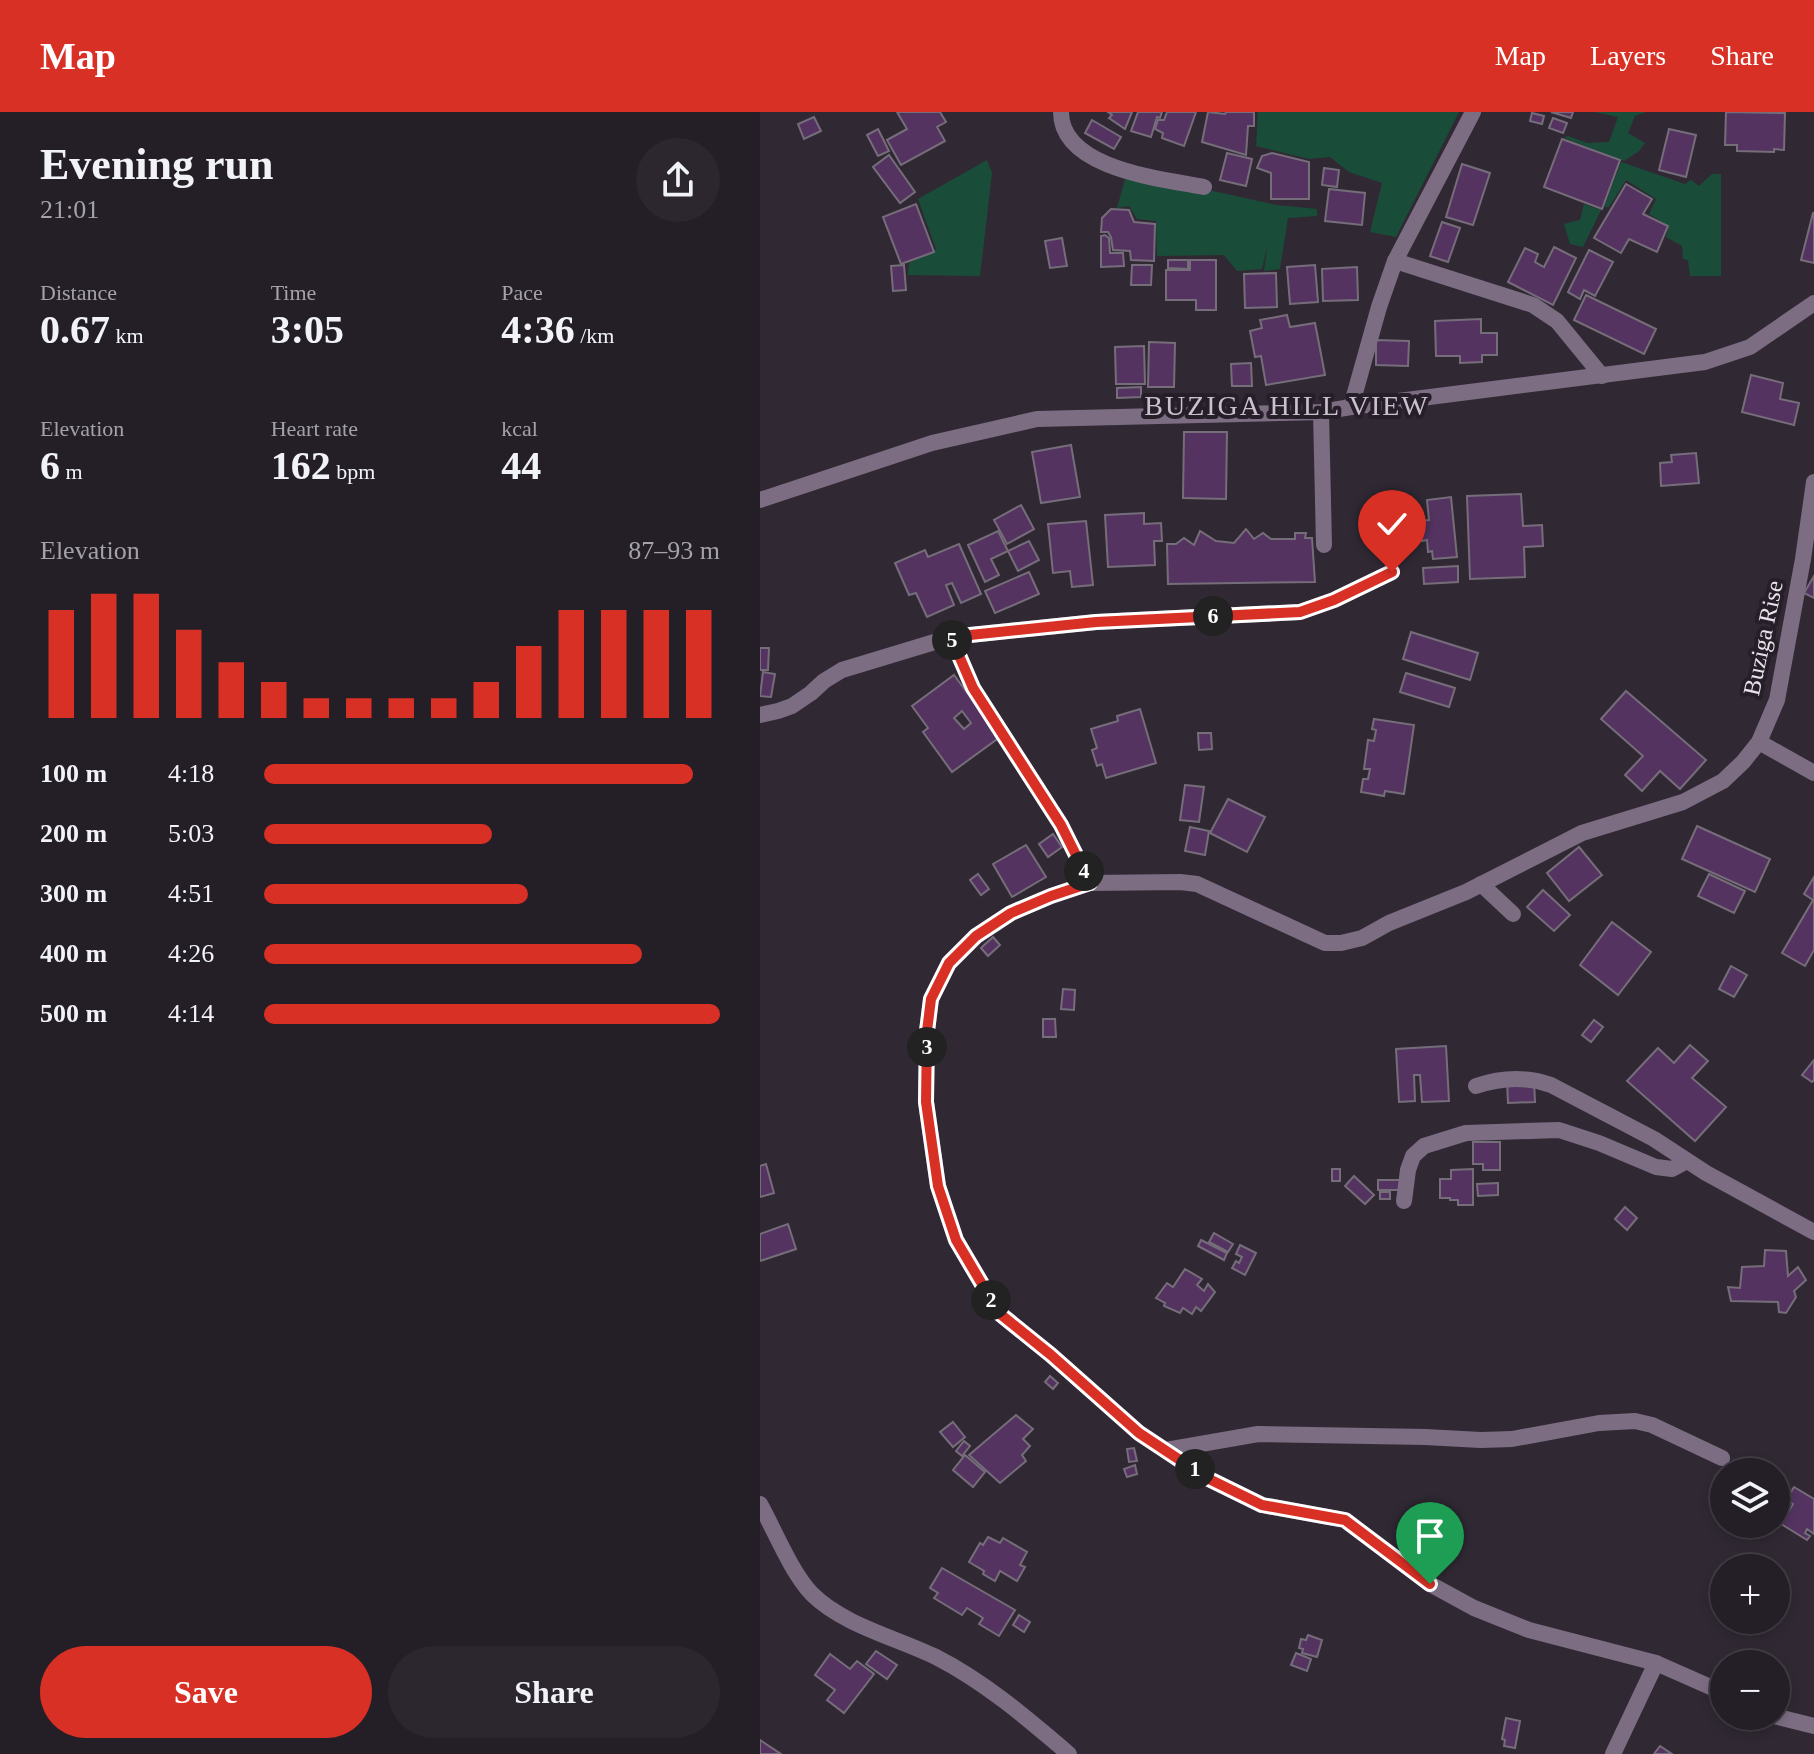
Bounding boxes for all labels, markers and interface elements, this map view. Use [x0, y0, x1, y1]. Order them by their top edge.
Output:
text: Map [40, 35, 116, 77]
text: Map [1495, 40, 1546, 71]
text: Layers [1590, 40, 1666, 71]
text: Share [1710, 40, 1774, 71]
button: share [636, 138, 720, 222]
text: Evening run [40, 140, 274, 189]
text: 21:01 [40, 195, 99, 224]
text: Distance [40, 280, 117, 305]
text: Time [271, 280, 316, 305]
text: Pace [501, 280, 543, 305]
text: 0.67 [40, 307, 110, 352]
text: 3:05 [271, 307, 344, 352]
text: 4:36 [501, 307, 575, 352]
text: km [110, 323, 144, 348]
text: /km [575, 323, 614, 348]
district label: BUZIGA HILL VIEW [1144, 390, 1430, 421]
text: Elevation [40, 416, 124, 441]
text: Heart rate [271, 416, 358, 441]
text: kcal [501, 416, 538, 441]
text: 6 [40, 443, 60, 488]
text: 162 [271, 443, 331, 488]
text: 44 [501, 443, 541, 488]
text: m [60, 459, 83, 484]
text: bpm [331, 459, 375, 484]
pin [1358, 490, 1426, 572]
icon: check [1370, 502, 1414, 546]
text: Elevation [40, 536, 140, 565]
text: 87–93 m [628, 536, 720, 565]
street label: Buziga Rise [1738, 578, 1788, 698]
pin: 6 [1193, 596, 1233, 636]
text: 6 [1208, 603, 1219, 628]
pin: 5 [932, 620, 972, 660]
text: 5 [947, 627, 958, 652]
text: 100 m [40, 759, 107, 788]
text: 4:18 [168, 759, 214, 788]
text: 200 m [40, 819, 107, 848]
text: 5:03 [168, 819, 214, 848]
pin: 4 [1064, 851, 1104, 891]
text: 4 [1079, 858, 1090, 883]
text: 300 m [40, 879, 107, 908]
text: 4:51 [168, 879, 214, 908]
text: 400 m [40, 939, 107, 968]
text: 4:26 [168, 939, 214, 968]
text: 500 m [40, 999, 107, 1028]
text: 4:14 [168, 999, 214, 1028]
pin: 3 [907, 1027, 947, 1067]
text: 3 [922, 1034, 933, 1059]
pin: 2 [971, 1280, 1011, 1320]
text: 2 [986, 1287, 997, 1312]
pin: 1 [1175, 1449, 1215, 1489]
text: 1 [1190, 1456, 1201, 1481]
map controls [1710, 1458, 1790, 1730]
button: layers [1710, 1458, 1790, 1538]
pin [1396, 1502, 1464, 1584]
icon: arrive [1408, 1514, 1452, 1558]
button: + [1710, 1554, 1790, 1634]
button: Save [40, 1646, 372, 1738]
button: Share [388, 1646, 720, 1738]
button: − [1710, 1650, 1790, 1730]

